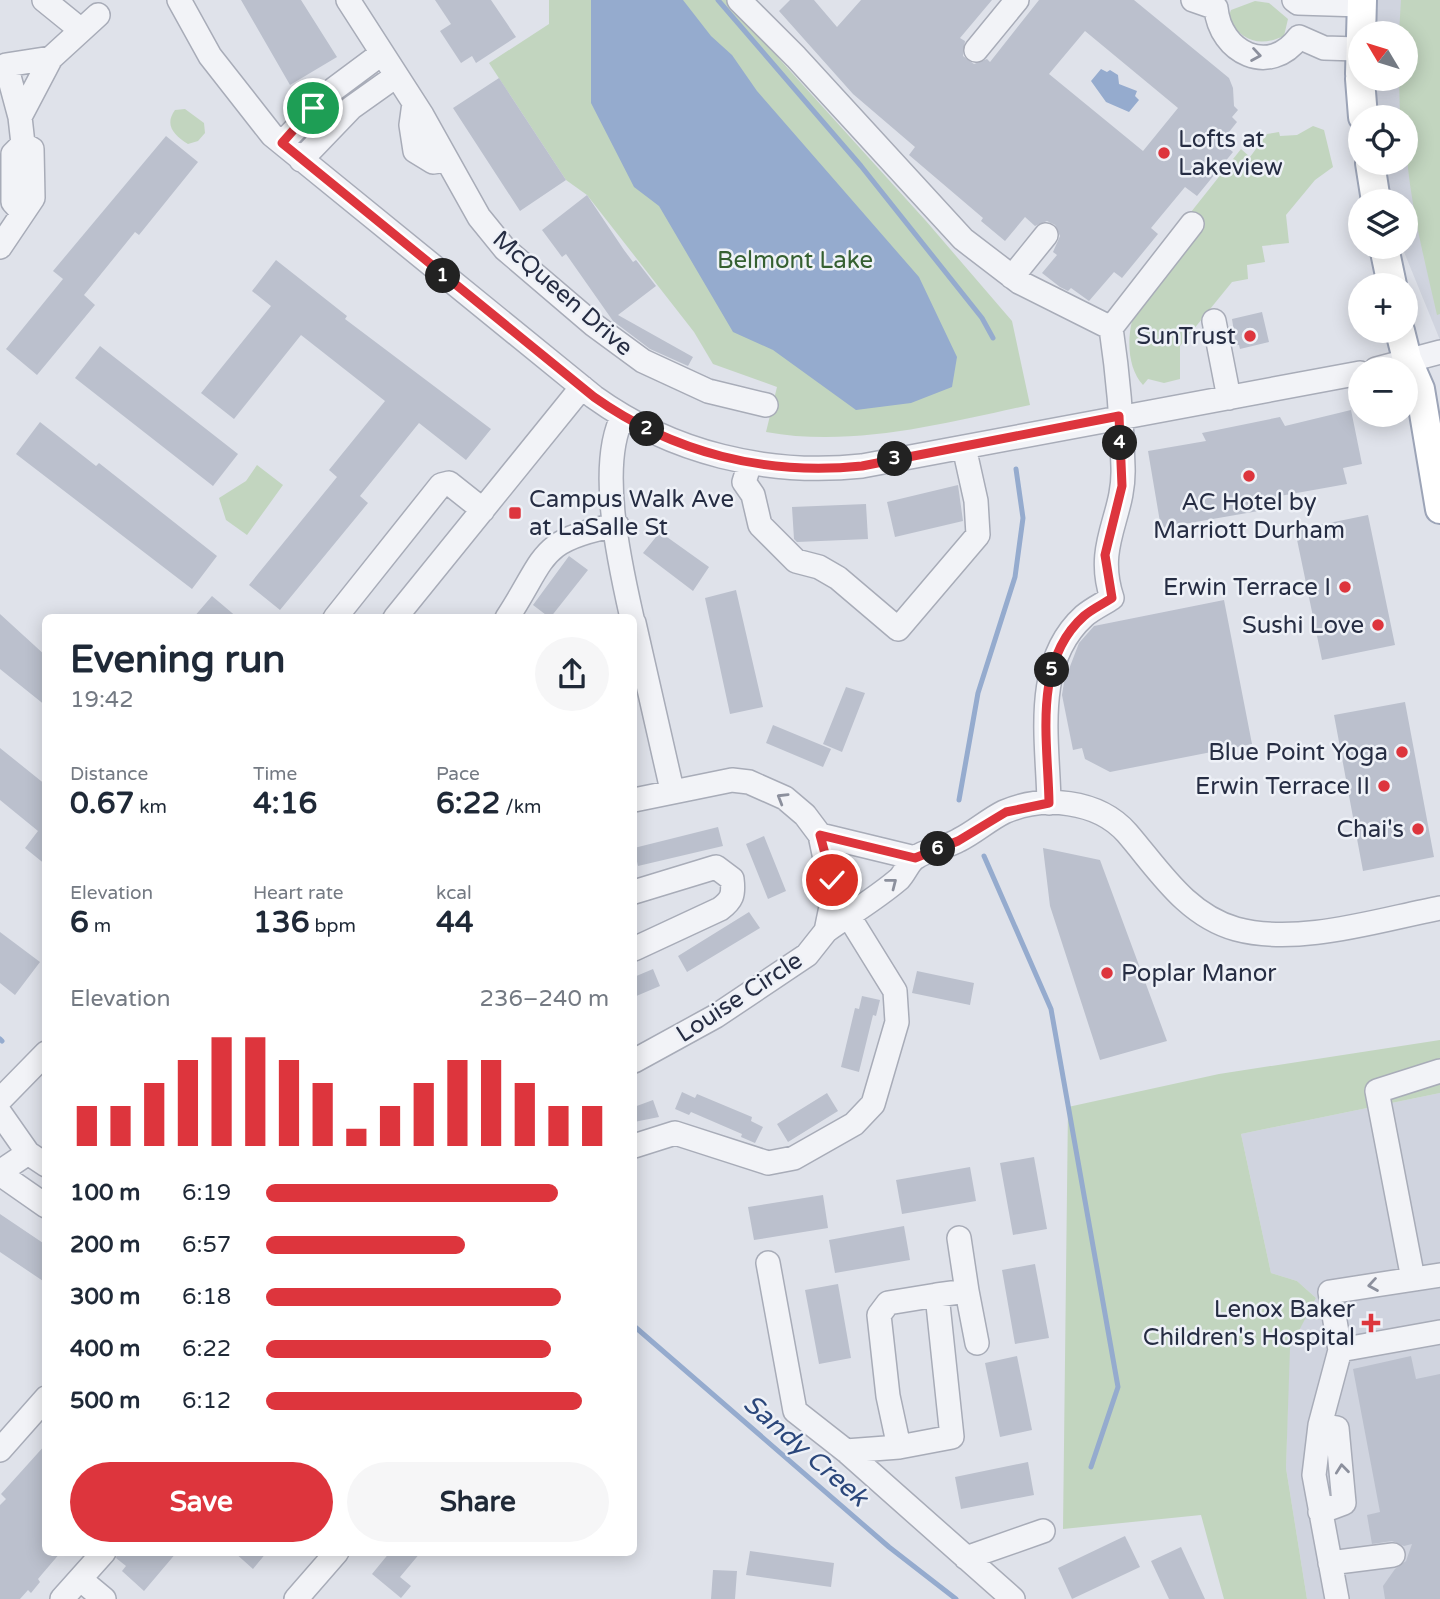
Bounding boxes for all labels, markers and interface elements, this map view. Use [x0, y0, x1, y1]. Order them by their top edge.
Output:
north arrow [1348, 21, 1418, 91]
map controls [1348, 21, 1418, 427]
one-way arrow [1250, 47, 1262, 62]
pin [283, 78, 343, 138]
icon: arrive [294, 89, 332, 127]
button: locate [1348, 105, 1418, 175]
place label: Lofts at Lakeview [1178, 125, 1283, 182]
marker: Lofts at Lakeview [1156, 145, 1172, 161]
button: layers [1348, 189, 1418, 259]
street label: McQueen Drive [487, 225, 639, 362]
park label: Belmont Lake [717, 246, 873, 275]
pin: 1 [426, 258, 460, 294]
text: 1 [437, 264, 448, 286]
button: + [1348, 273, 1418, 343]
place label: SunTrust [1136, 322, 1236, 351]
marker: SunTrust [1242, 328, 1258, 344]
button: − [1348, 357, 1418, 427]
pin: 2 [630, 412, 664, 446]
text: 2 [641, 417, 652, 439]
pin: 4 [1102, 426, 1138, 460]
text: 4 [1114, 431, 1125, 453]
pin: 3 [878, 442, 912, 476]
text: 3 [889, 447, 900, 469]
marker: AC Hotel by Marriott Durham [1241, 468, 1257, 484]
place label: Campus Walk Ave at LaSalle St [529, 485, 734, 542]
place label: AC Hotel by Marriott Durham [1153, 488, 1345, 545]
marker: Campus Walk Ave at LaSalle St [507, 505, 523, 521]
place label: Erwin Terrace I [1163, 573, 1331, 602]
marker: Erwin Terrace I [1337, 579, 1353, 595]
place label: Sushi Love [1242, 611, 1364, 640]
marker: Sushi Love [1370, 617, 1386, 633]
text: Evening run [70, 637, 285, 683]
button: share [535, 637, 609, 711]
pin: 5 [1034, 652, 1070, 688]
text: 5 [1046, 658, 1057, 680]
text: 19:42 [70, 686, 134, 714]
place label: Blue Point Yoga [1208, 738, 1388, 767]
marker: Blue Point Yoga [1394, 744, 1410, 760]
text: Distance [70, 763, 148, 785]
text: Time [253, 763, 297, 785]
text: Pace [436, 763, 480, 785]
place label: Erwin Terrace II [1195, 772, 1370, 801]
marker: Erwin Terrace II [1376, 778, 1392, 794]
text: 0.67 [70, 785, 134, 822]
text: 4:16 [253, 785, 317, 822]
text: 6:22 [436, 785, 500, 822]
one-way arrow [777, 793, 790, 806]
text: km [134, 796, 167, 818]
text: /km [500, 796, 541, 818]
place label: Chai's [1336, 815, 1404, 844]
marker: Chai's [1410, 821, 1426, 837]
pin: 6 [920, 832, 956, 866]
text: 6 [932, 837, 943, 859]
pin [802, 850, 862, 910]
icon: check [813, 861, 851, 899]
one-way arrow [885, 878, 897, 891]
text: Elevation [70, 882, 153, 904]
text: Heart rate [253, 882, 344, 904]
text: kcal [436, 882, 472, 904]
text: 6 [70, 904, 89, 941]
text: 136 [253, 904, 310, 941]
text: 44 [436, 904, 474, 941]
text: m [89, 915, 111, 937]
text: bpm [310, 915, 356, 937]
street label: Louise Circle [671, 946, 808, 1049]
place label: Poplar Manor [1121, 959, 1277, 988]
marker: Poplar Manor [1099, 965, 1115, 981]
text: Elevation [70, 985, 171, 1013]
text: 236–240 m [480, 985, 609, 1013]
text: 100 m [70, 1179, 140, 1207]
text: 6:19 [182, 1179, 231, 1207]
text: 200 m [70, 1231, 140, 1259]
text: 6:57 [182, 1231, 231, 1259]
one-way arrow [1367, 1277, 1378, 1292]
text: 300 m [70, 1283, 140, 1311]
text: 6:18 [182, 1283, 231, 1311]
place label: Lenox Baker Children's Hospital [1143, 1295, 1356, 1352]
marker: Lenox Baker Children's Hospital [1361, 1313, 1381, 1333]
text: 400 m [70, 1335, 140, 1363]
text: 6:22 [182, 1335, 231, 1363]
text: 500 m [70, 1387, 140, 1415]
text: 6:12 [182, 1387, 231, 1415]
water label: Sandy Creek [737, 1388, 876, 1514]
button: Save [70, 1462, 333, 1542]
button: Share [347, 1462, 609, 1542]
one-way arrow [1335, 1464, 1350, 1475]

